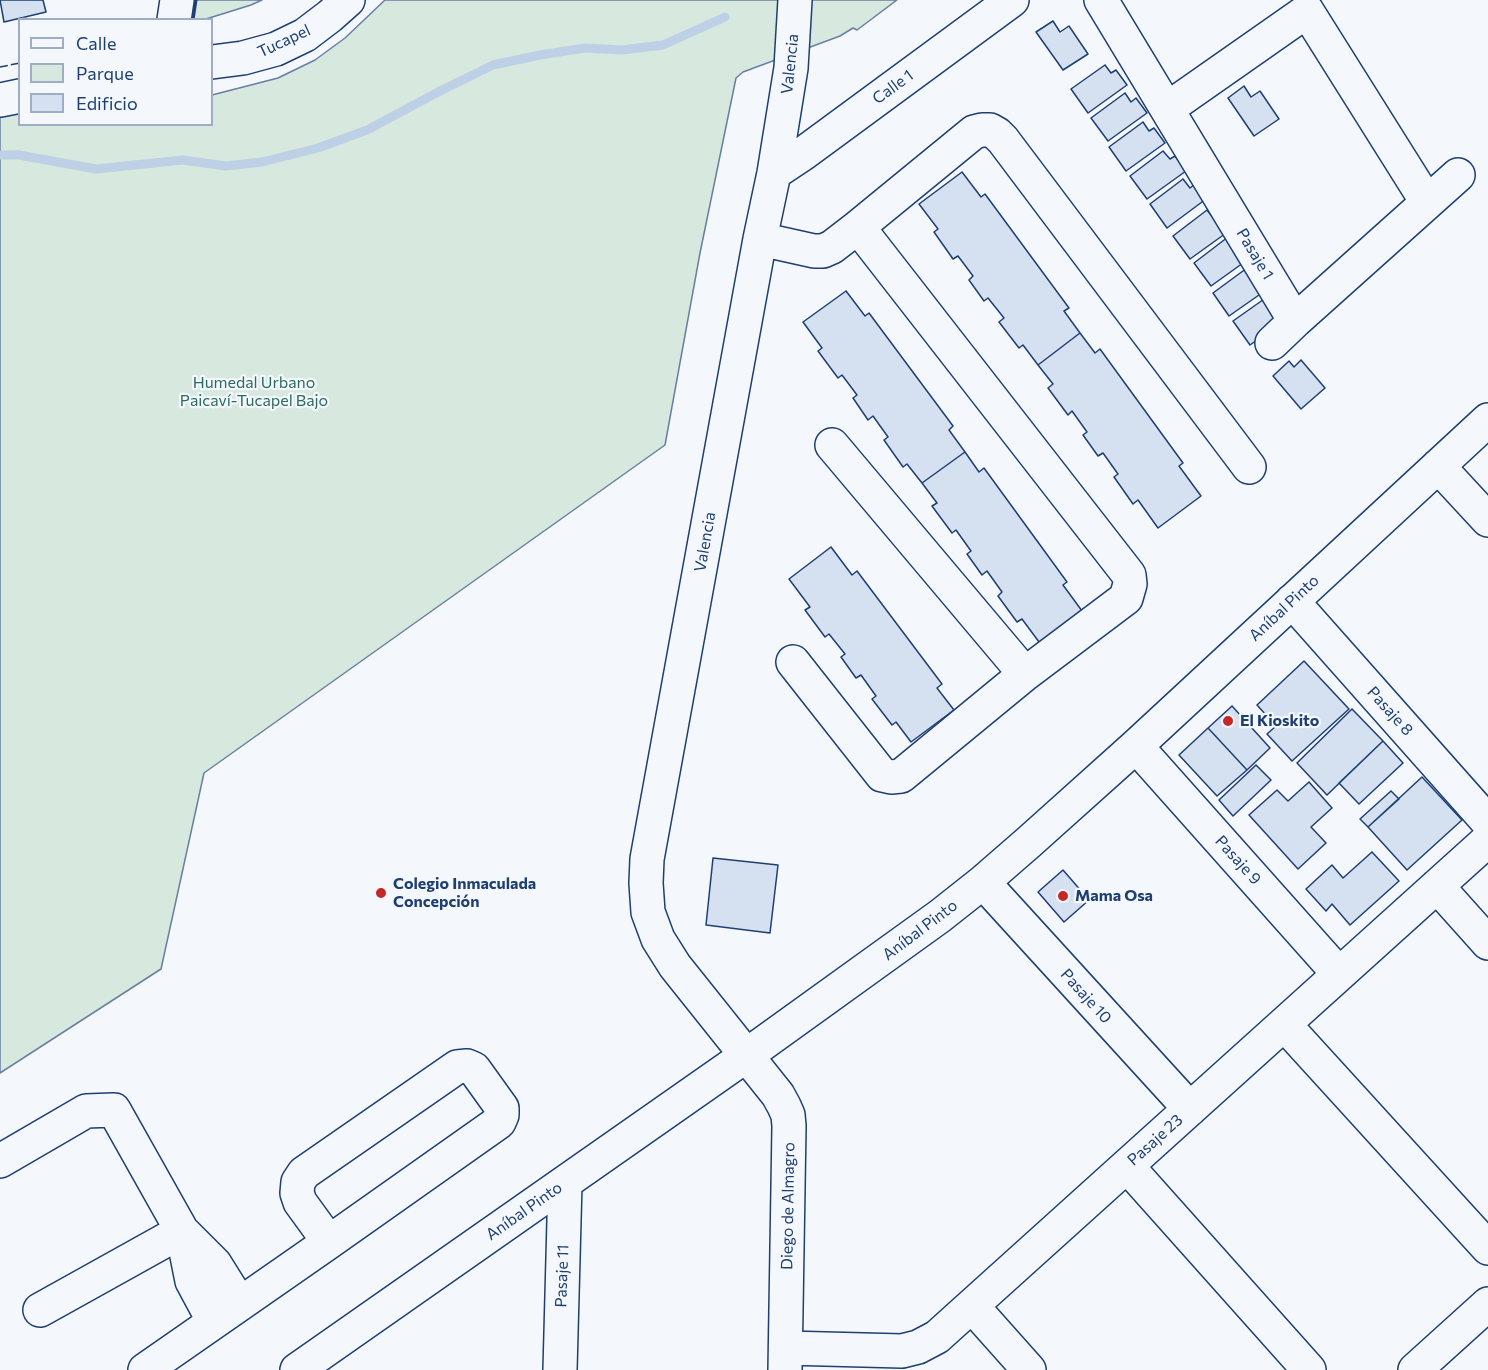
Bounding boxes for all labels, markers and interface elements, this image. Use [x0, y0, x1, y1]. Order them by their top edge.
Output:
legend [18, 18, 213, 126]
street label: Tucapel [255, 20, 313, 62]
text: Calle [76, 32, 116, 54]
street label: Valencia [777, 33, 803, 95]
text: Parque [76, 62, 134, 84]
street label: Calle 1 [869, 66, 917, 108]
text: Edificio [76, 92, 138, 114]
street label: Pasaje 1 [1232, 225, 1278, 283]
park label: Humedal Urbano Paicaví-Tucapel Bajo [180, 373, 328, 411]
street label: Valencia [690, 511, 720, 573]
street label: Aníbal Pinto [1245, 571, 1323, 645]
street label: Pasaje 8 [1363, 683, 1417, 739]
place label: El Kioskito [1240, 711, 1319, 731]
marker: El Kioskito [1221, 714, 1235, 728]
street label: Pasaje 9 [1211, 832, 1265, 888]
place label: Colegio Inmaculada Concepción [393, 874, 536, 912]
marker: Colegio Inmaculada Concepción [374, 886, 388, 900]
place label: Mama Osa [1075, 886, 1153, 906]
marker: Mama Osa [1056, 889, 1070, 903]
street label: Aníbal Pinto [879, 896, 961, 964]
street label: Pasaje 10 [1056, 965, 1116, 1027]
street label: Pasaje 23 [1123, 1110, 1187, 1170]
street label: Diego de Almagro [777, 1142, 799, 1270]
street label: Aníbal Pinto [482, 1178, 566, 1244]
street label: Pasaje 11 [551, 1244, 573, 1308]

